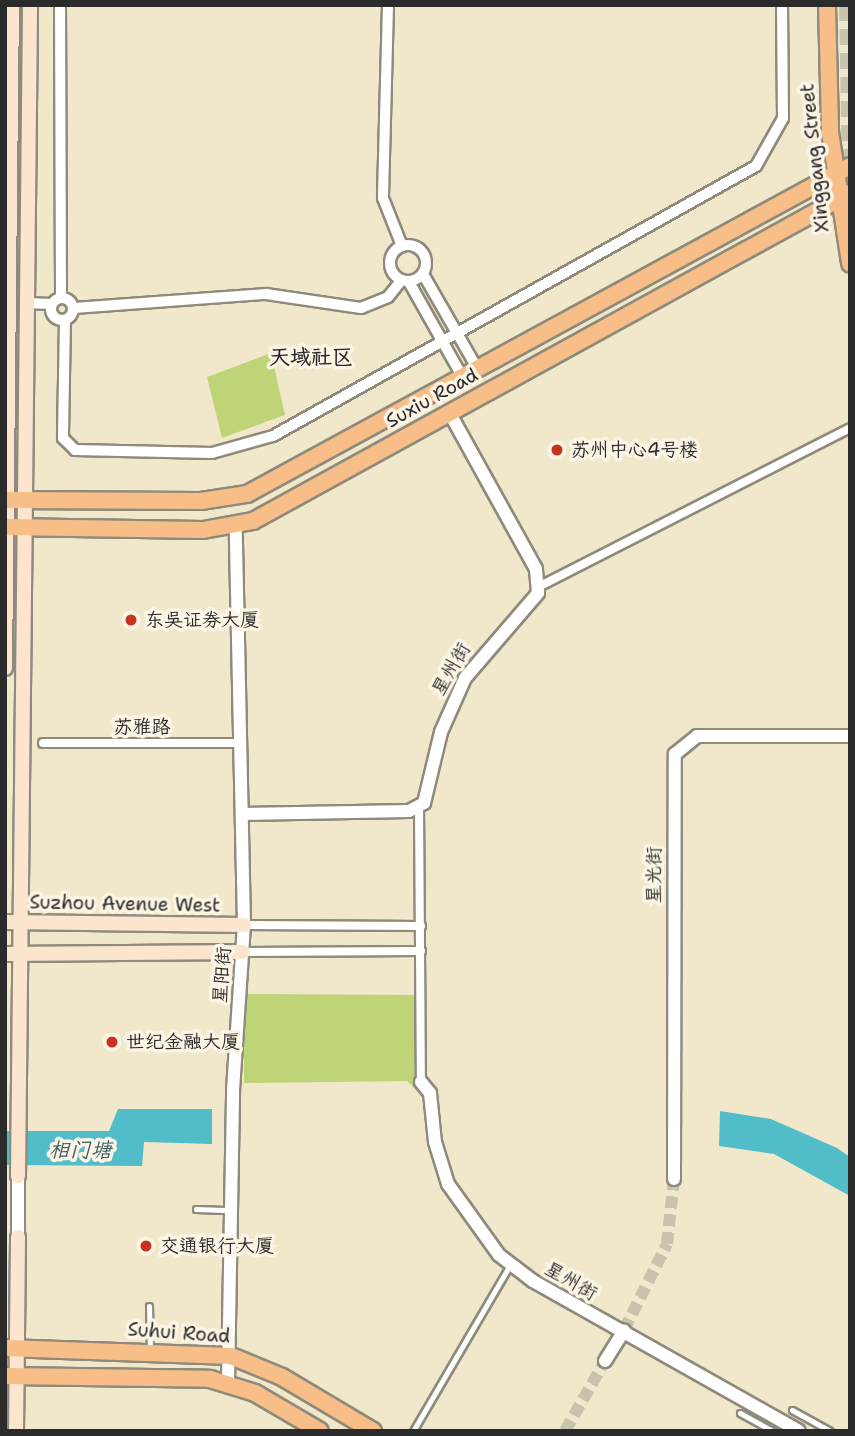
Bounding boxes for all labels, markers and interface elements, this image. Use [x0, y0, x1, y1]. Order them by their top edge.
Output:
street label: Xinggang Street [796, 83, 834, 233]
district label: 天域社区 [269, 344, 353, 370]
street label: Suxiu Road [382, 363, 482, 433]
place label: 苏州中心4号楼 [571, 439, 698, 461]
marker: 苏州中心4号楼 [549, 442, 565, 458]
place label: 东吴证券大厦 [145, 609, 259, 631]
marker: 东吴证券大厦 [123, 612, 139, 628]
street label: 星州街 [427, 639, 475, 699]
street label: 苏雅路 [114, 716, 170, 738]
street label: 星光街 [643, 847, 665, 903]
street label: Suzhou Avenue West [29, 891, 221, 917]
street label: 星阳街 [209, 946, 235, 1004]
place label: 世纪金融大厦 [126, 1031, 240, 1053]
marker: 世纪金融大厦 [104, 1034, 120, 1050]
water label: 相门塘 [48, 1137, 112, 1163]
place label: 交通银行大厦 [160, 1235, 274, 1257]
marker: 交通银行大厦 [138, 1238, 154, 1254]
street label: 星州街 [541, 1257, 601, 1305]
street label: Suhui Road [127, 1318, 231, 1348]

